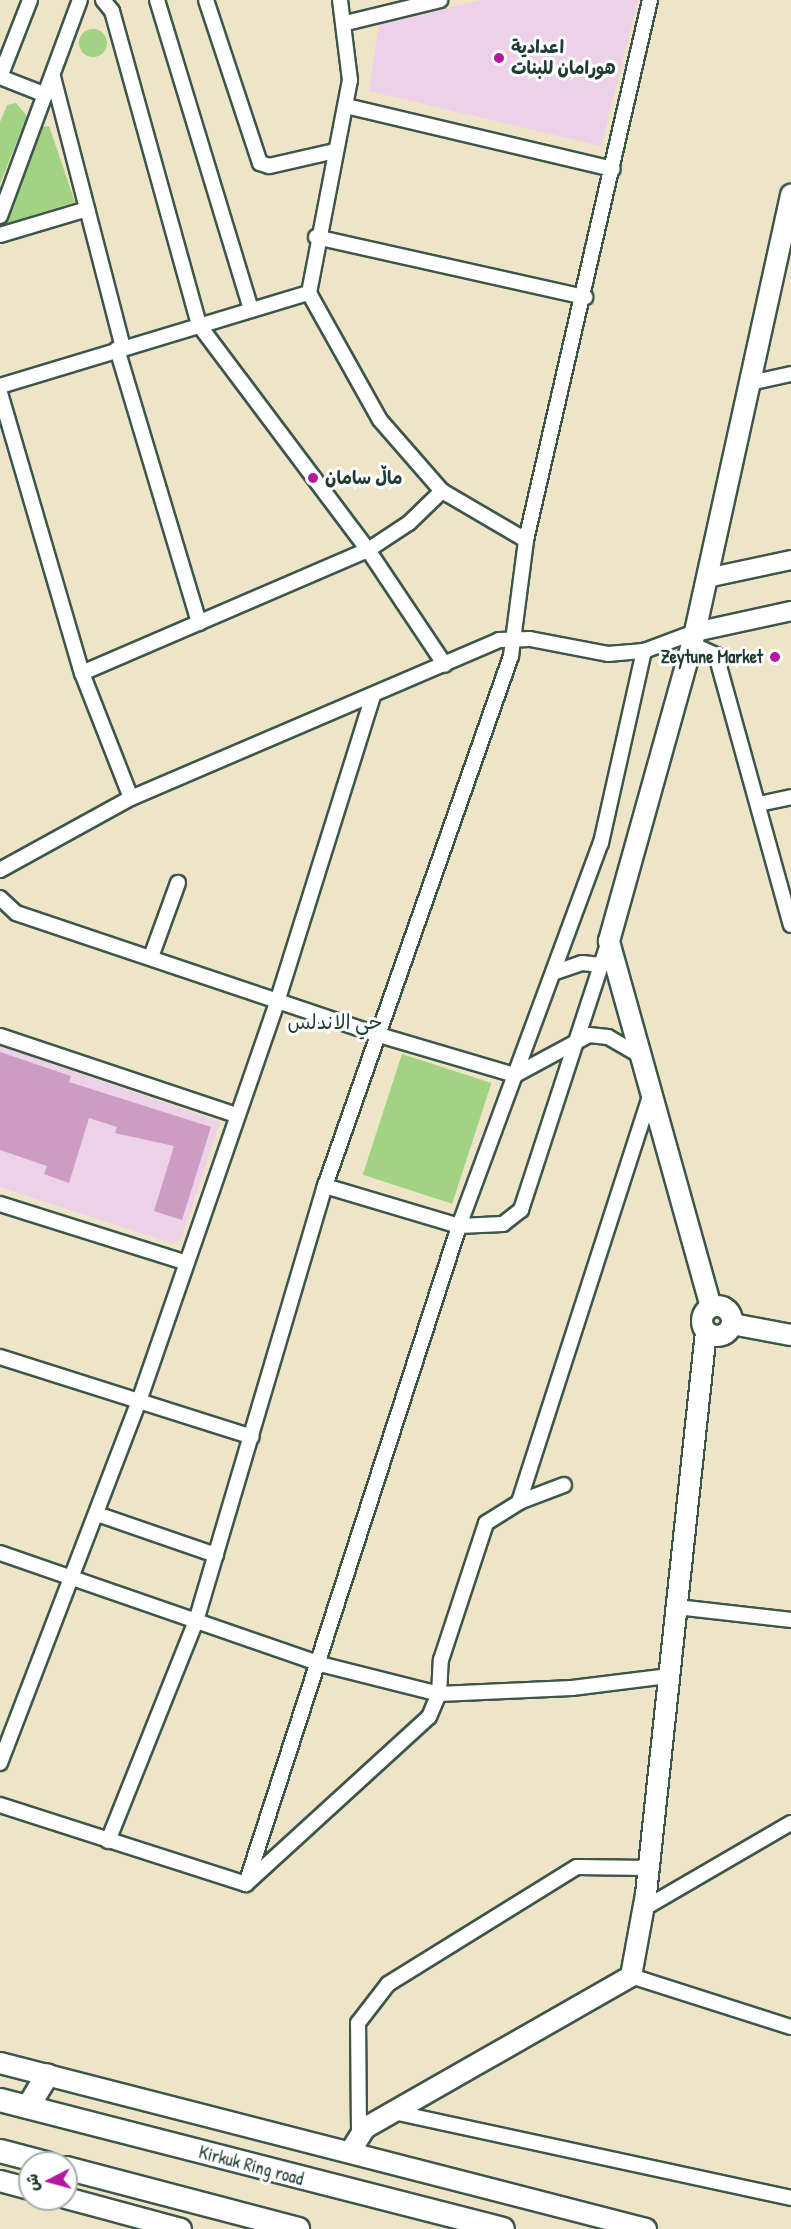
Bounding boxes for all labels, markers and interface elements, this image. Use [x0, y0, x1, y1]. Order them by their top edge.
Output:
place label: اعدادية هورامان للبنات [511, 37, 616, 80]
marker: اعدادية هورامان للبنات [492, 51, 506, 65]
place label: ماڵ سامان [325, 467, 403, 489]
marker: ماڵ سامان [306, 471, 320, 485]
place label: Zeytune Market [661, 646, 763, 668]
marker: Zeytune Market [768, 650, 782, 664]
district label: حي الاندلس [287, 1009, 383, 1033]
street label: Kirkuk Ring road [196, 2142, 306, 2190]
north arrow [18, 2151, 78, 2211]
text: ش [20, 2173, 44, 2193]

